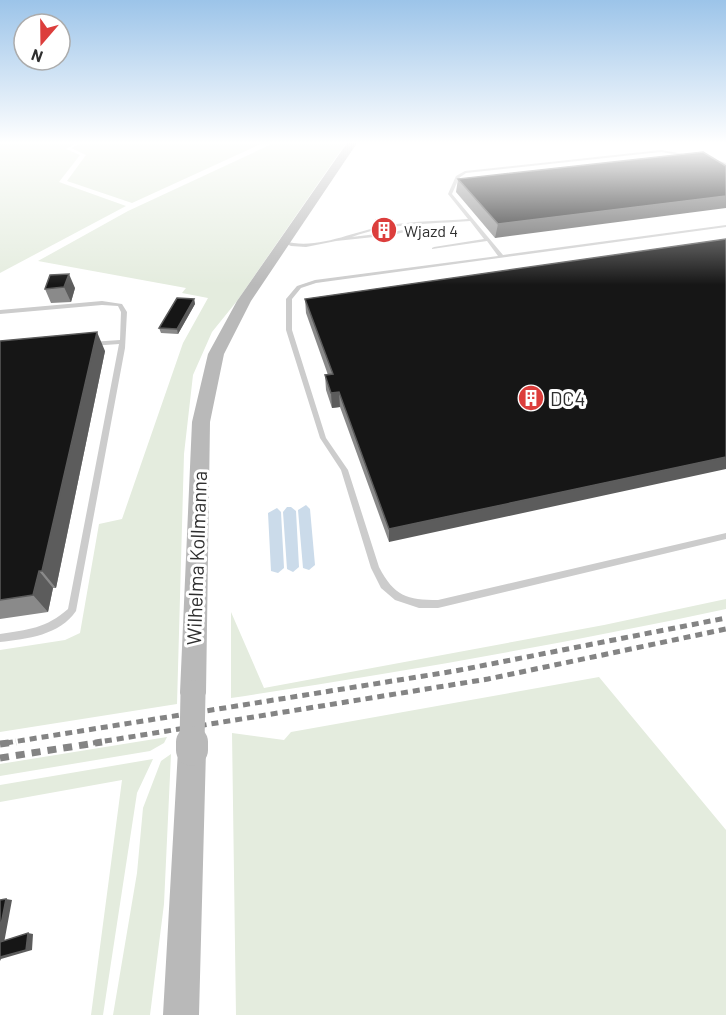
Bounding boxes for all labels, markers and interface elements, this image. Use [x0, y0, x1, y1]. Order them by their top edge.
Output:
north arrow [12, 12, 72, 72]
text: N [28, 46, 45, 67]
building icon: Wjazd 4 [369, 215, 399, 245]
place label: Wjazd 4 [404, 221, 458, 240]
building icon: DC4 [516, 383, 546, 413]
place label: DC4 [550, 386, 585, 410]
street label: Wilhelma Kollmanna [181, 470, 211, 646]

